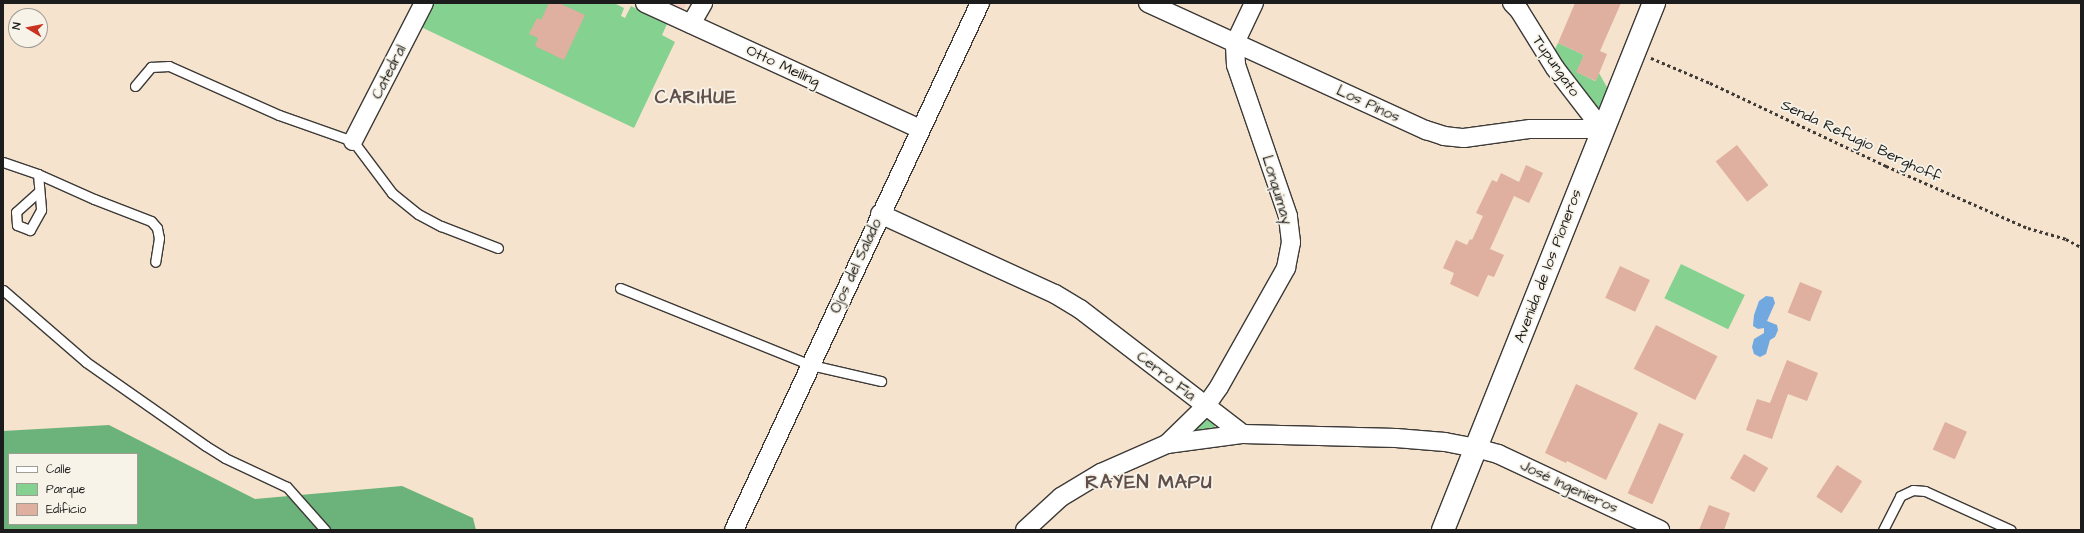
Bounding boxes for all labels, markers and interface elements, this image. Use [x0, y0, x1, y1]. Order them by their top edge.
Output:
north arrow [8, 8, 48, 48]
text: N [9, 21, 25, 31]
street label: Tupungato [1528, 32, 1584, 100]
street label: Otto Meiling [743, 41, 823, 91]
street label: Catedral [368, 42, 410, 102]
street label: Los Pinos [1334, 82, 1402, 126]
district label: CARIHUE [655, 87, 737, 109]
street label: Senda Refugio Berghoff [1778, 96, 1944, 186]
street label: Lonquimay [1258, 153, 1296, 227]
street label: Avenida de los Pioneros [1510, 187, 1586, 345]
street label: Ojos del Salado [826, 216, 886, 316]
street label: Cerro Fia [1133, 347, 1199, 405]
legend [8, 453, 138, 525]
street label: José Ingenieros [1517, 456, 1621, 518]
text: Calle [46, 461, 71, 478]
district label: RAYEN MAPU [1085, 472, 1213, 494]
text: Parque [46, 481, 85, 498]
text: Edificio [46, 501, 86, 518]

